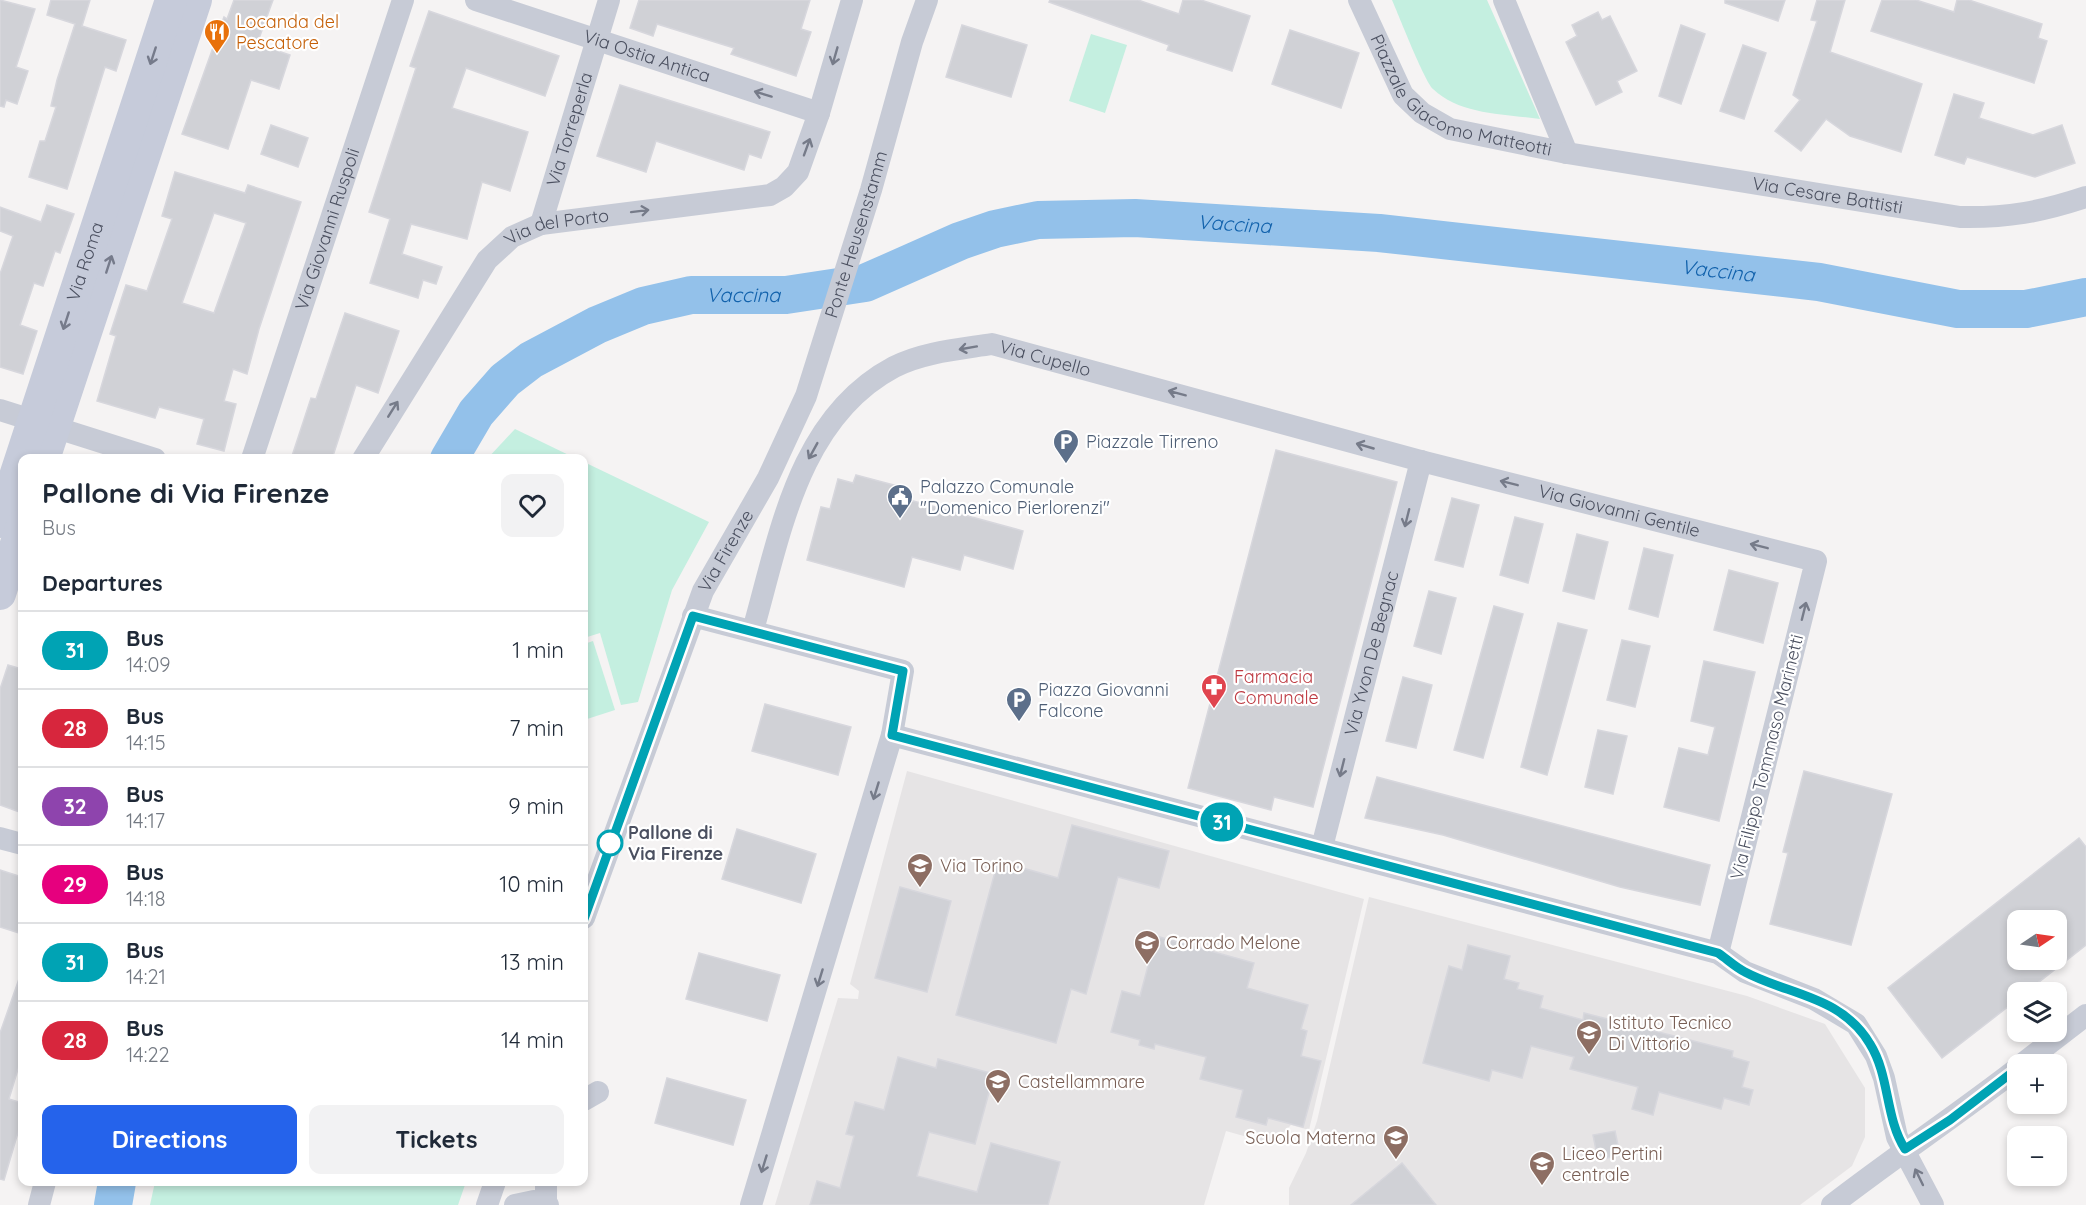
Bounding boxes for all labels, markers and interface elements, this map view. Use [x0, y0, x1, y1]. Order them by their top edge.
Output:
place label: Locanda del Pescatore [236, 10, 339, 54]
restaurant icon: Locanda del Pescatore [202, 17, 232, 55]
street label: Via Ostia Antica [581, 24, 713, 87]
street label: Piazzale Giacomo Matteotti [1366, 31, 1554, 161]
one-way arrow [147, 46, 158, 65]
one-way arrow [829, 46, 840, 65]
street label: Via Torreperla [541, 69, 597, 189]
one-way arrow [754, 88, 773, 99]
one-way arrow [803, 138, 814, 157]
street label: Via Giovanni Ruspoli [290, 145, 365, 313]
street label: Ponte Heusenstamm [819, 148, 892, 321]
street label: Via Cesare Battisti [1751, 171, 1904, 218]
street label: Via del Porto [499, 204, 610, 250]
one-way arrow [629, 205, 649, 216]
water label: Vaccina [1197, 209, 1274, 238]
street label: Via Roma [61, 219, 108, 304]
water label: Vaccina [1680, 254, 1758, 287]
one-way arrow [104, 255, 115, 274]
water label: Vaccina [706, 282, 782, 307]
one-way arrow [60, 311, 71, 330]
street label: Via Cupello [997, 335, 1094, 381]
one-way arrow [959, 343, 978, 354]
one-way arrow [1168, 387, 1187, 398]
one-way arrow [388, 401, 400, 418]
parking icon: Piazzale Tirreno [1051, 427, 1081, 465]
place label: Piazzale Tirreno [1086, 430, 1218, 453]
one-way arrow [1356, 439, 1375, 451]
one-way arrow [807, 442, 819, 459]
button: heart [501, 474, 564, 537]
text: Pallone di Via Firenze [42, 475, 330, 510]
place label: Palazzo Comunale "Domenico Pierlorenzi" [920, 475, 1110, 519]
one-way arrow [1500, 477, 1519, 489]
street label: Via Giovanni Gentile [1536, 479, 1703, 542]
public building icon: Palazzo Comunale "Domenico Pierlorenzi" [885, 482, 915, 520]
street label: Via Firenze [693, 505, 758, 596]
one-way arrow [1400, 508, 1412, 527]
text: Bus [42, 515, 76, 540]
one-way arrow [1750, 540, 1769, 552]
street label: Via Yvon De Begnac [1339, 568, 1403, 738]
text: Departures [42, 569, 163, 597]
one-way arrow [1798, 602, 1810, 621]
text: Bus [126, 624, 164, 652]
street label: Via Filippo Tommaso Marinetti [1725, 632, 1808, 882]
text: 1 min [512, 636, 564, 664]
text: 31 [65, 637, 85, 663]
text: 14:09 [126, 652, 170, 677]
place label: Farmacia Comunale [1234, 665, 1319, 709]
pharmacy icon: Farmacia Comunale [1199, 672, 1229, 710]
place label: Piazza Giovanni Falcone [1038, 678, 1169, 722]
parking icon: Piazza Giovanni Falcone [1004, 685, 1034, 723]
text: Bus [126, 702, 164, 730]
text: 7 min [509, 714, 564, 742]
text: 28 [63, 715, 87, 741]
text: 14:15 [126, 730, 166, 755]
one-way arrow [1336, 758, 1348, 777]
text: Bus [126, 780, 164, 808]
one-way arrow [870, 781, 881, 800]
text: 9 min [508, 792, 564, 820]
text: 32 [63, 793, 87, 819]
line badge: 31 [1195, 802, 1249, 842]
text: 14:17 [126, 808, 165, 833]
text: 31 [1212, 809, 1232, 835]
place label: Pallone di Via Firenze [628, 821, 723, 865]
marker: Pallone di Via Firenze [597, 830, 623, 856]
school or university icon: Via Torino [905, 851, 935, 889]
place label: Via Torino [940, 854, 1023, 877]
text: Bus [126, 858, 164, 886]
text: 10 min [499, 870, 564, 898]
text: 29 [63, 871, 87, 897]
text: 14:18 [126, 886, 166, 911]
north arrow [2007, 910, 2067, 970]
map controls [2007, 910, 2067, 1186]
school or university icon: Corrado Melone [1132, 928, 1162, 966]
place label: Corrado Melone [1166, 931, 1300, 954]
text: Bus [126, 936, 164, 964]
text: 13 min [501, 948, 564, 976]
text: 31 [65, 949, 85, 975]
text: 14:21 [126, 964, 166, 989]
one-way arrow [814, 968, 825, 987]
button: layers [2007, 982, 2067, 1042]
place label: Istituto Tecnico Di Vittorio [1608, 1011, 1732, 1055]
text: Bus [126, 1014, 164, 1042]
school or university icon: Istituto Tecnico Di Vittorio [1574, 1018, 1604, 1056]
text: 14 min [501, 1026, 564, 1054]
text: 28 [63, 1027, 87, 1053]
text: 14:22 [126, 1042, 170, 1067]
button: + [2007, 1054, 2067, 1114]
school or university icon: Castellammare [983, 1067, 1013, 1105]
place label: Castellammare [1018, 1070, 1145, 1093]
button: Directions [42, 1105, 297, 1174]
button: Tickets [309, 1105, 564, 1174]
school or university icon: Scuola Materna [1381, 1123, 1411, 1161]
place label: Scuola Materna [1245, 1126, 1376, 1149]
button: − [2007, 1126, 2067, 1186]
place label: Liceo Pertini centrale [1562, 1142, 1663, 1186]
school or university icon: Liceo Pertini centrale [1527, 1149, 1557, 1187]
one-way arrow [758, 1154, 769, 1173]
one-way arrow [1913, 1168, 1924, 1186]

